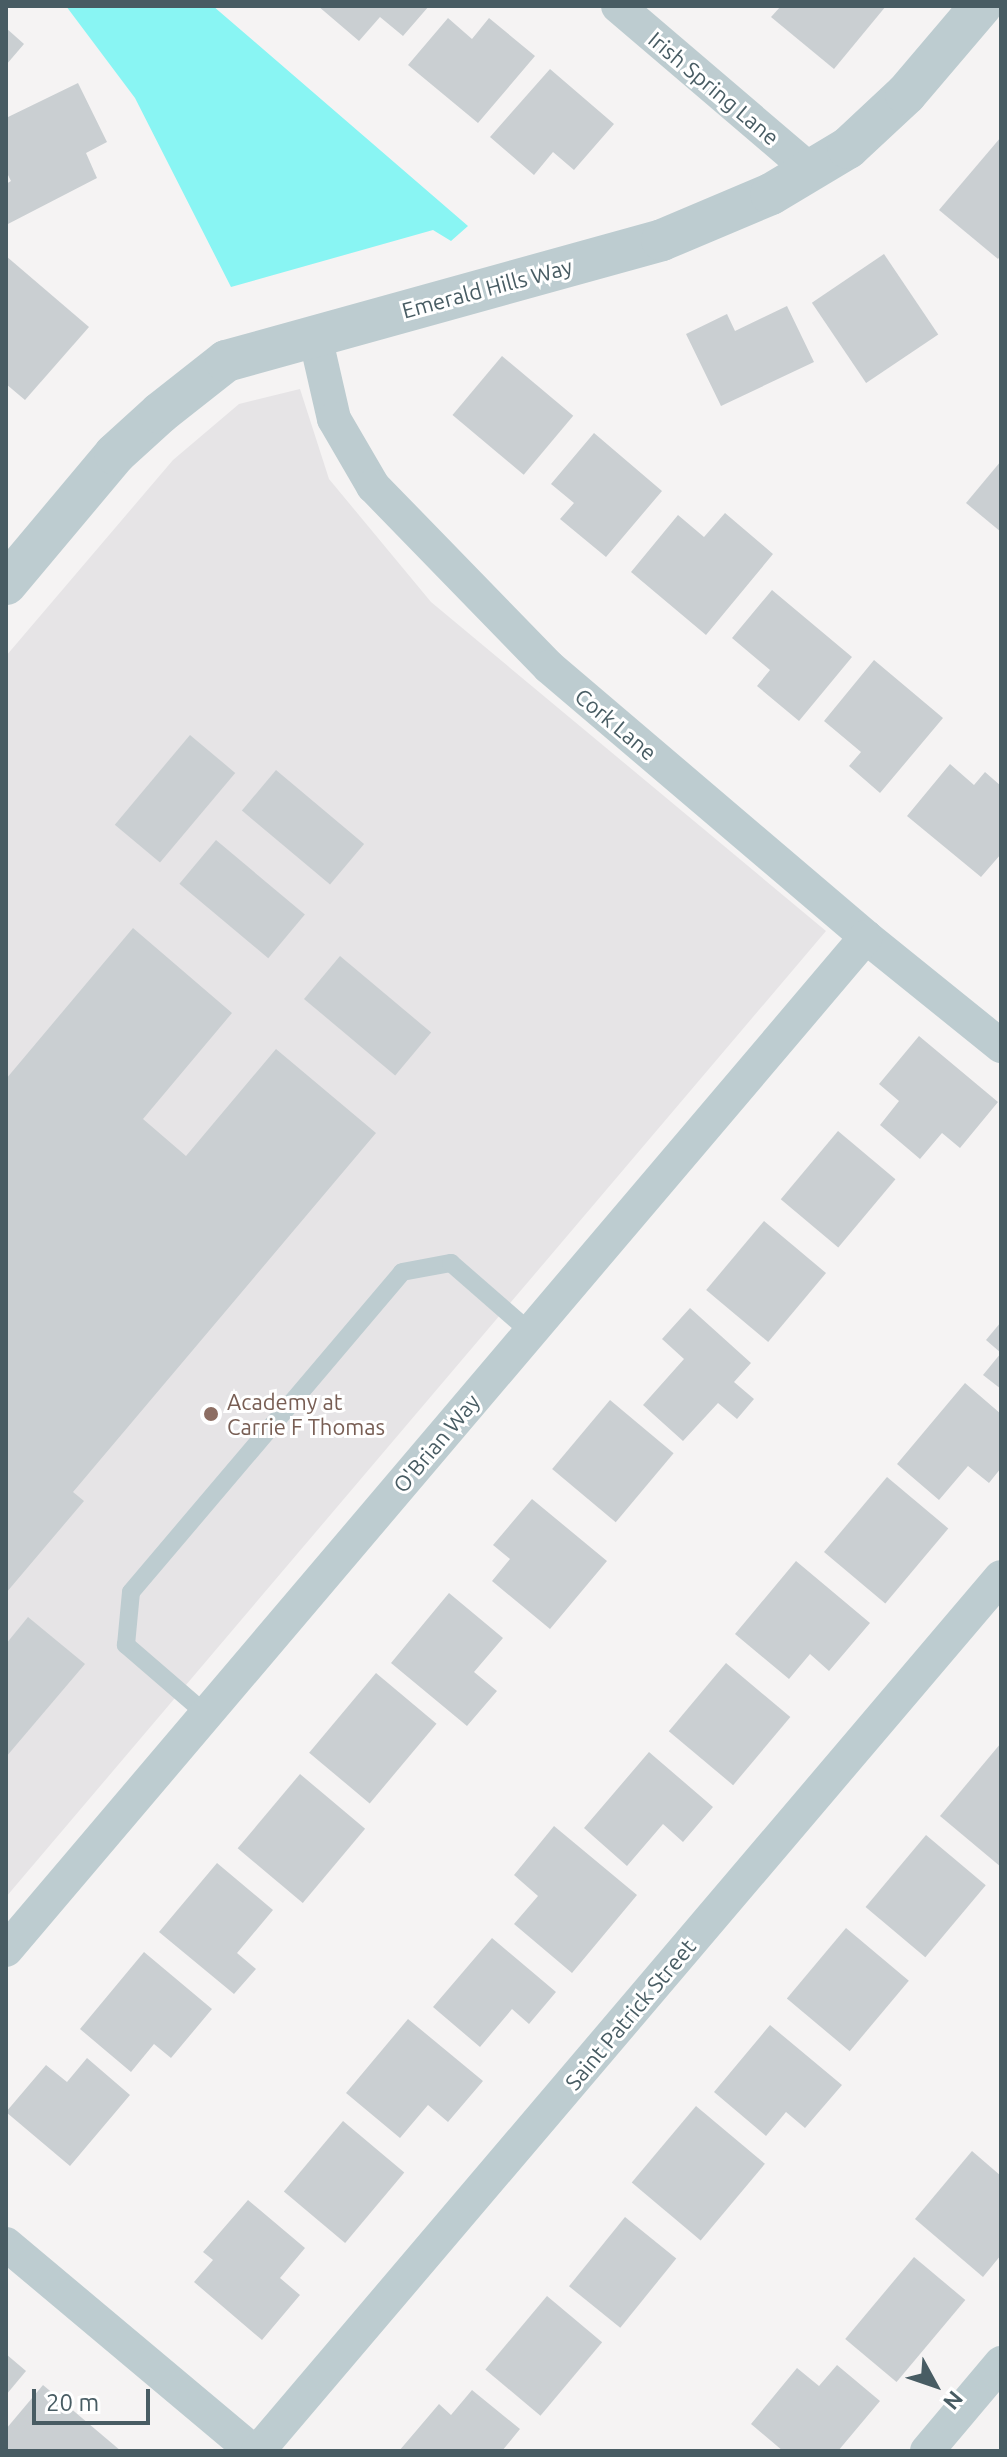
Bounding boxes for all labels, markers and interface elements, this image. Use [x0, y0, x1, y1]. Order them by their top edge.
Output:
street label: Irish Spring Lane [643, 26, 785, 150]
street label: Emerald Hills Way [399, 253, 575, 323]
street label: Cork Lane [570, 682, 662, 766]
place label: Academy at Carrie F Thomas [227, 1388, 385, 1440]
street label: O'Brian Way [387, 1388, 485, 1498]
marker: Academy at Carrie F Thomas [202, 1405, 220, 1423]
street label: Saint Patrick Street [559, 1933, 701, 2095]
north arrow [895, 2345, 975, 2425]
scale bar [36, 2373, 154, 2423]
text: N [939, 2386, 969, 2415]
text: 20 m [46, 2389, 99, 2416]

